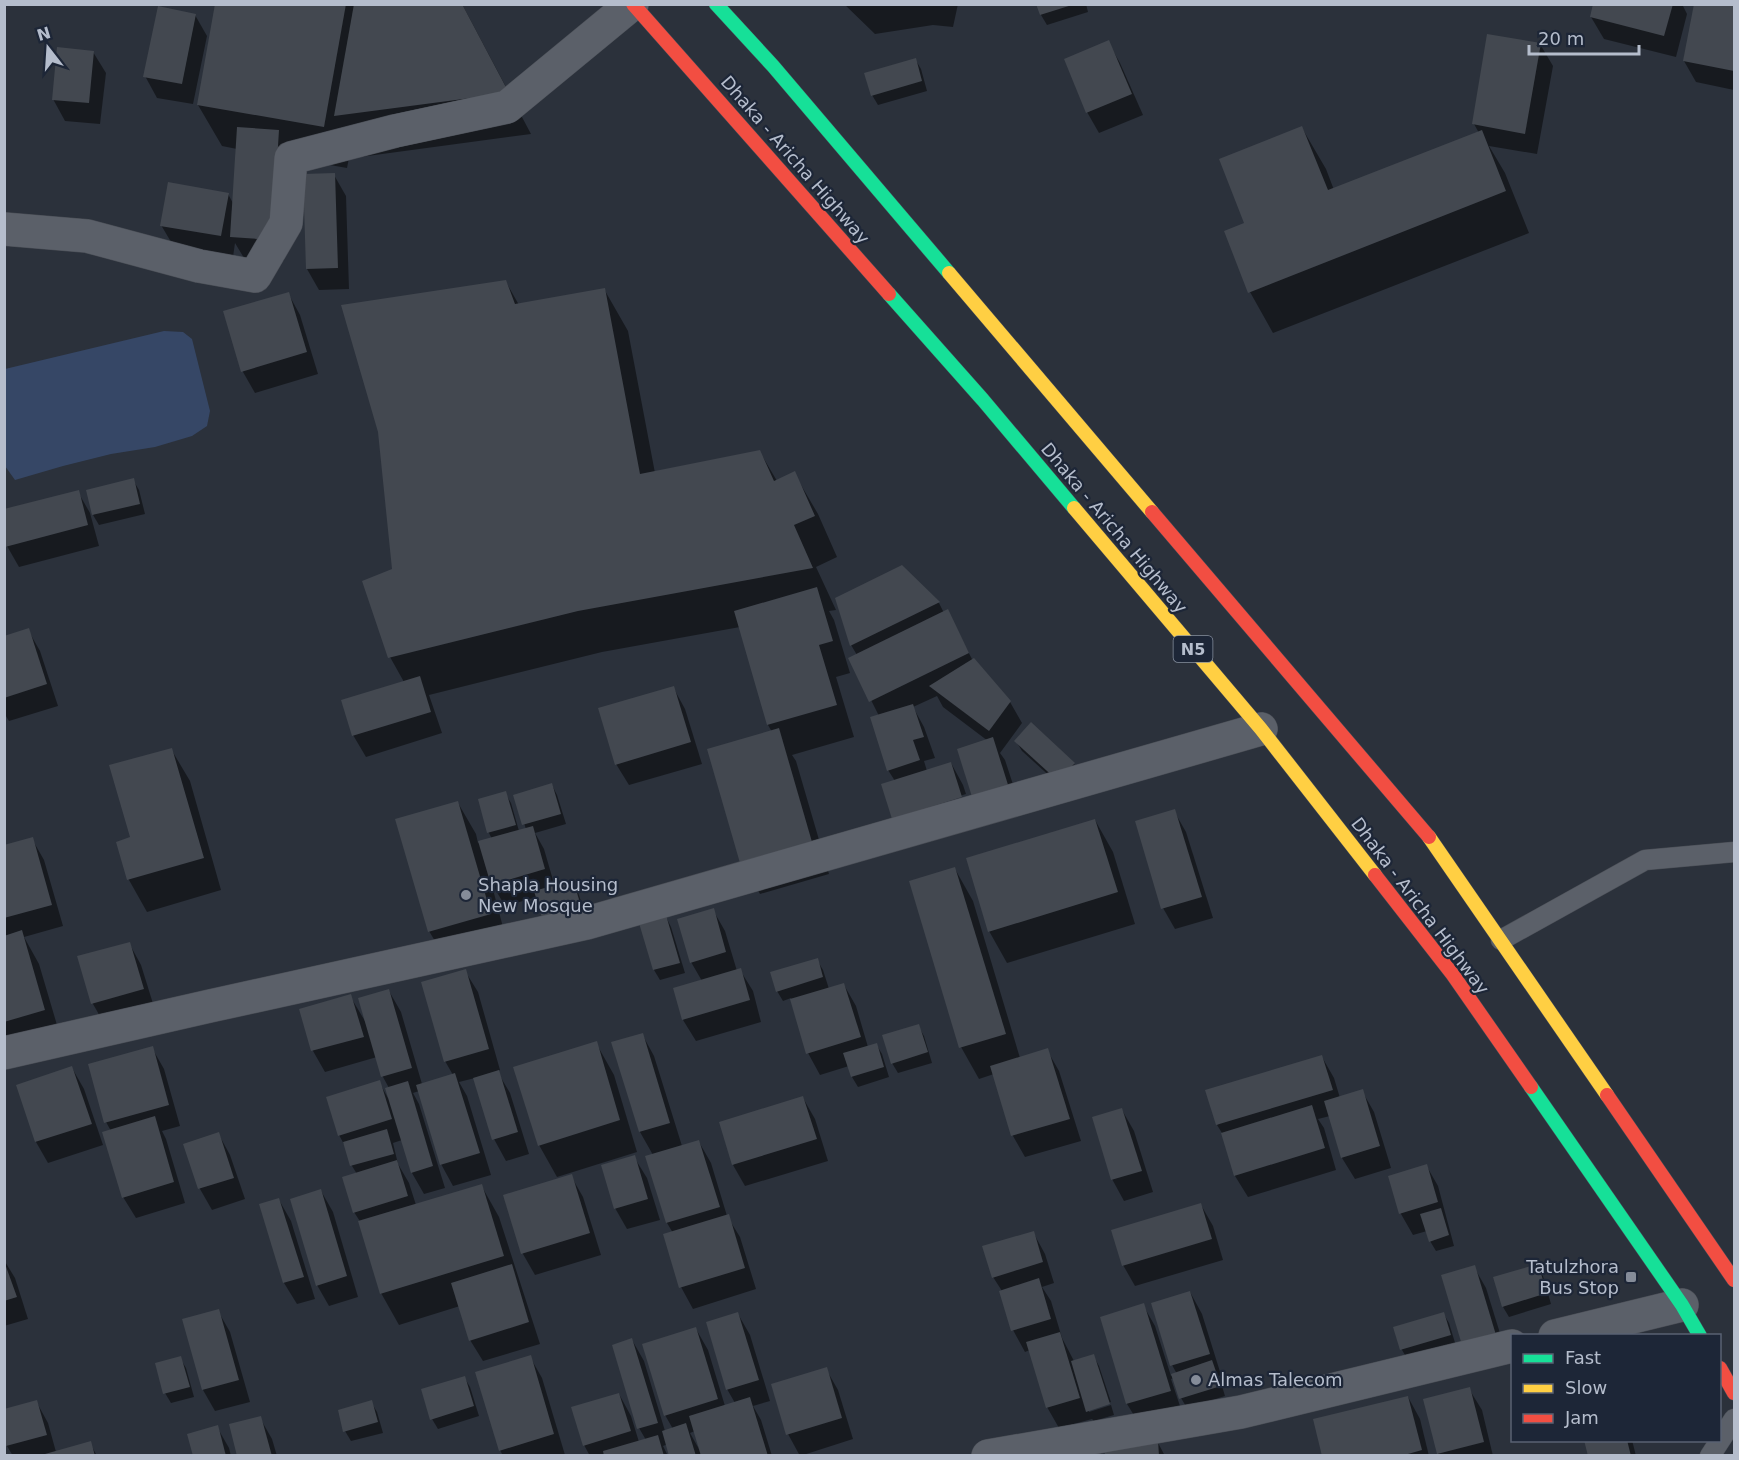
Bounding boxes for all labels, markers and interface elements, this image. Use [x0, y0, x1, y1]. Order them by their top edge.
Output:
north arrow [18, 18, 78, 78]
scale bar [1529, 18, 1638, 56]
text: N [35, 23, 53, 45]
text: 20 m [1538, 28, 1584, 49]
street label: Dhaka - Aricha Highway [717, 71, 874, 248]
street label: Dhaka - Aricha Highway [1037, 438, 1192, 617]
road number: N5 [1174, 636, 1212, 662]
street label: Dhaka - Aricha Highway [1347, 813, 1494, 999]
place label: Shapla Housing New Mosque [478, 874, 618, 916]
marker: Shapla Housing New Mosque [459, 888, 473, 902]
place label: Tatulzhora Bus Stop [1525, 1256, 1619, 1298]
marker: Tatulzhora Bus Stop [1624, 1270, 1638, 1284]
legend [1511, 1334, 1721, 1442]
text: Fast [1565, 1347, 1601, 1368]
place label: Almas Talecom [1208, 1369, 1343, 1390]
marker: Almas Talecom [1189, 1373, 1203, 1387]
text: Slow [1565, 1377, 1607, 1398]
text: Jam [1564, 1407, 1599, 1428]

